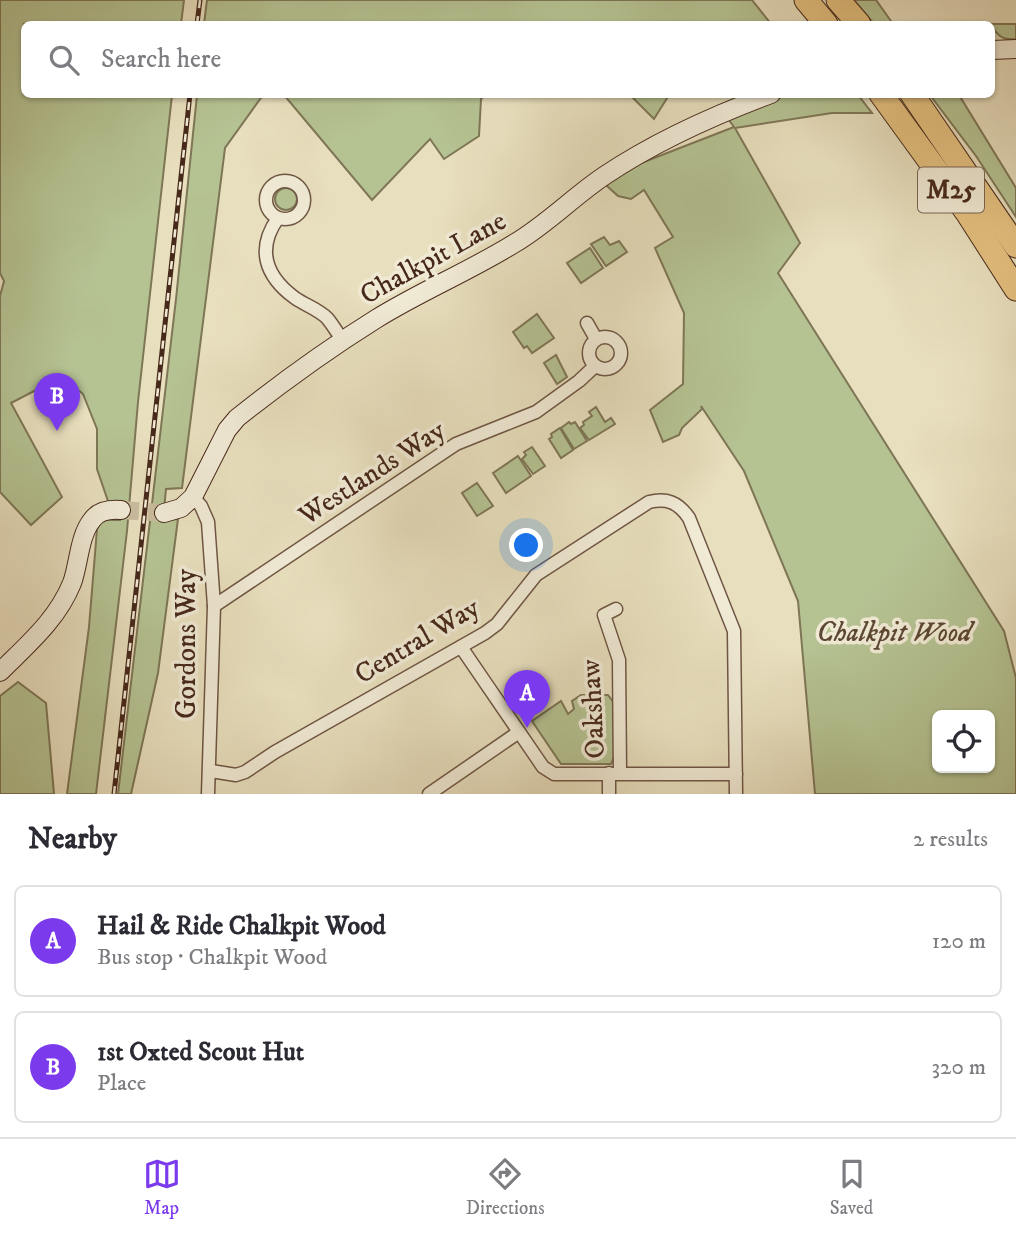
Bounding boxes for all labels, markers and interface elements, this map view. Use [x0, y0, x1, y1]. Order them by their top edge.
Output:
search box [21, 21, 995, 98]
icon: search [45, 41, 83, 79]
text: Search here [101, 43, 221, 76]
road number: M25 [918, 168, 984, 212]
street label: Chalkpit Lane [354, 203, 512, 313]
pin: B [34, 373, 80, 431]
street label: Westlands Way [291, 412, 452, 534]
your location [509, 528, 543, 562]
street label: Gordons Way [169, 568, 204, 719]
street label: Central Way [348, 590, 486, 692]
park label: Chalkpit Wood [816, 615, 975, 650]
street label: Oakshaw [573, 658, 613, 760]
pin: A [504, 670, 550, 728]
map controls [932, 710, 995, 773]
button: locate [932, 710, 995, 773]
text: Nearby [28, 821, 117, 858]
text: 2 results [913, 825, 988, 854]
text: Hail & Ride Chalkpit Wood [97, 910, 386, 943]
text: A [46, 927, 60, 956]
text: 120 m [932, 927, 986, 956]
text: Bus stop · Chalkpit Wood [97, 943, 327, 972]
text: 1st Oxted Scout Hut [97, 1036, 304, 1069]
text: B [46, 1053, 60, 1082]
text: 320 m [932, 1053, 986, 1082]
text: Place [97, 1069, 146, 1098]
tab: Map [143, 1155, 181, 1220]
tab: Directions [466, 1155, 545, 1220]
tab: Saved [830, 1155, 873, 1220]

